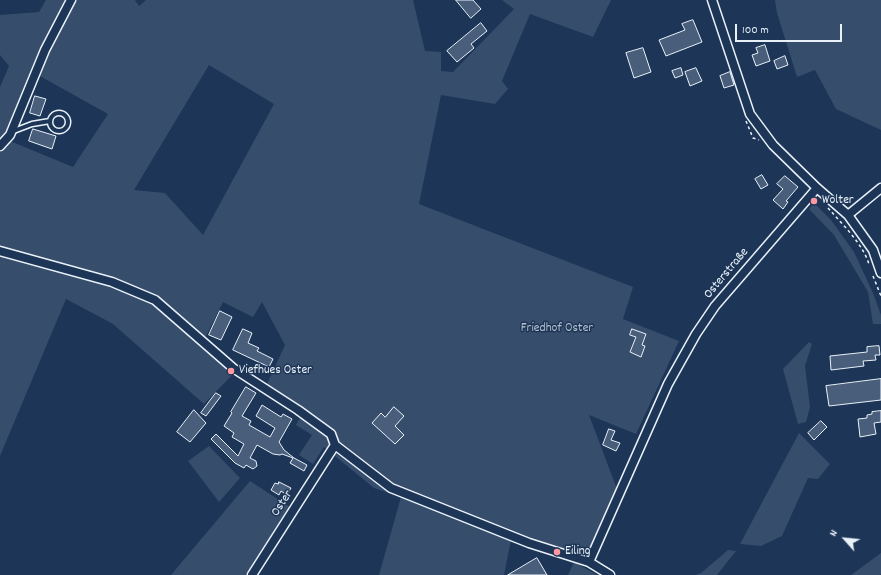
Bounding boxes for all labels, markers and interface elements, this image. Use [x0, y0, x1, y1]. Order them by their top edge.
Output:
scale bar [737, 16, 844, 42]
text: 100 m [742, 22, 769, 39]
place label: Wolter [822, 193, 854, 209]
marker: Wolter [809, 196, 819, 206]
street label: Osterstraße [701, 245, 753, 303]
park label: Friedhof Oster [521, 321, 593, 337]
place label: Viefhues Oster [239, 363, 312, 379]
marker: Viefhues Oster [226, 366, 236, 376]
street label: Oster [269, 488, 297, 520]
north arrow [825, 519, 865, 559]
text: N [826, 527, 843, 540]
place label: Eiling [565, 544, 590, 560]
marker: Eiling [552, 547, 562, 557]

